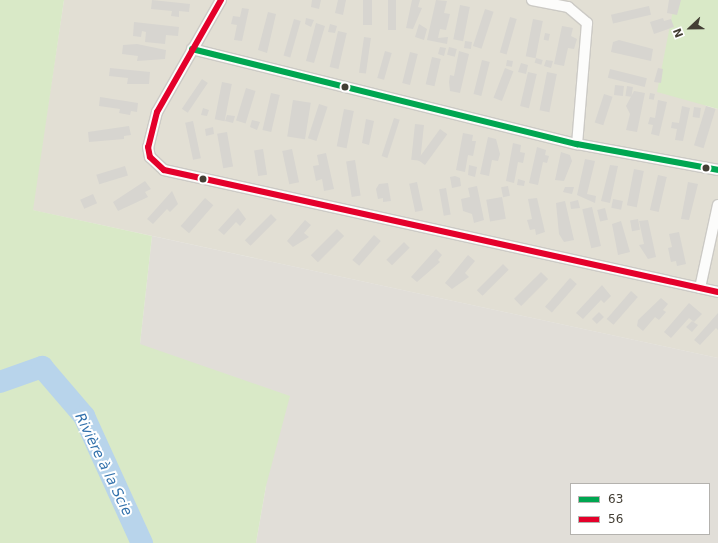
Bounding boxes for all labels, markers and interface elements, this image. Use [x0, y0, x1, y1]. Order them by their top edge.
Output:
north arrow [670, 8, 710, 48]
text: N [671, 26, 686, 39]
unlabelled marker [340, 82, 350, 92]
unlabelled marker [701, 163, 711, 173]
unlabelled marker [198, 174, 208, 184]
water label: Rivière à la Scie [72, 410, 136, 518]
legend [570, 483, 710, 535]
text: 63 [608, 492, 623, 506]
text: 56 [608, 512, 623, 526]

